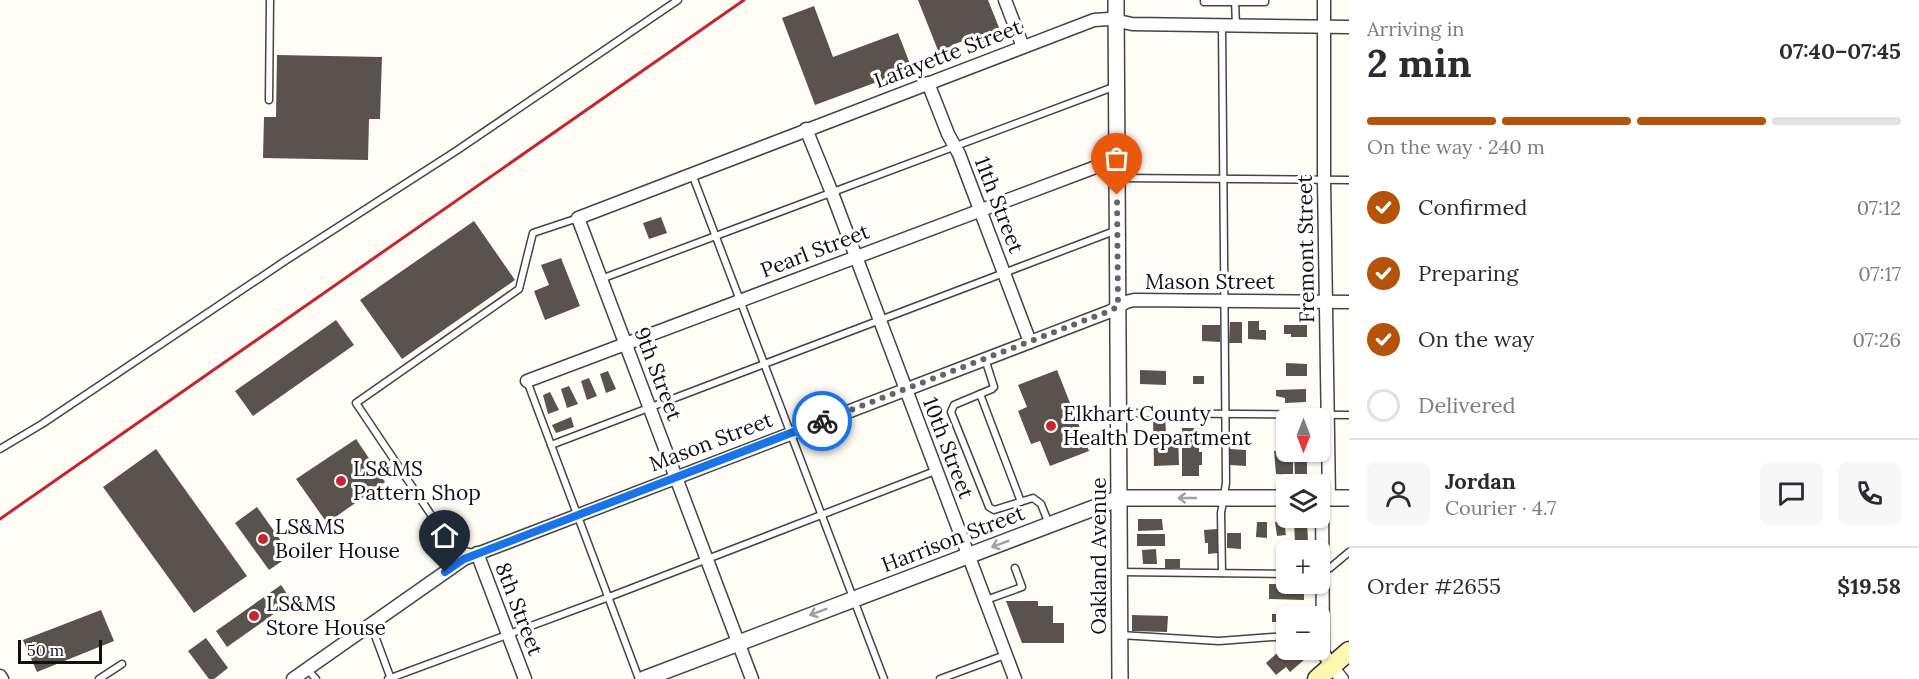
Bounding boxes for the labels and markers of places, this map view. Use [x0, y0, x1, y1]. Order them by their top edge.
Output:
pin [1091, 133, 1142, 195]
place label: Elkhart County Health Department [1063, 400, 1253, 451]
marker: Elkhart County Health Department [1044, 419, 1058, 433]
place label: LS&MS Pattern Shop [353, 455, 481, 506]
marker: LS&MS Pattern Shop [334, 474, 348, 488]
pin [419, 510, 470, 572]
place label: LS&MS Boiler House [275, 513, 400, 564]
marker: LS&MS Boiler House [256, 532, 270, 546]
place label: LS&MS Store House [266, 590, 386, 641]
marker: LS&MS Store House [247, 609, 261, 623]

